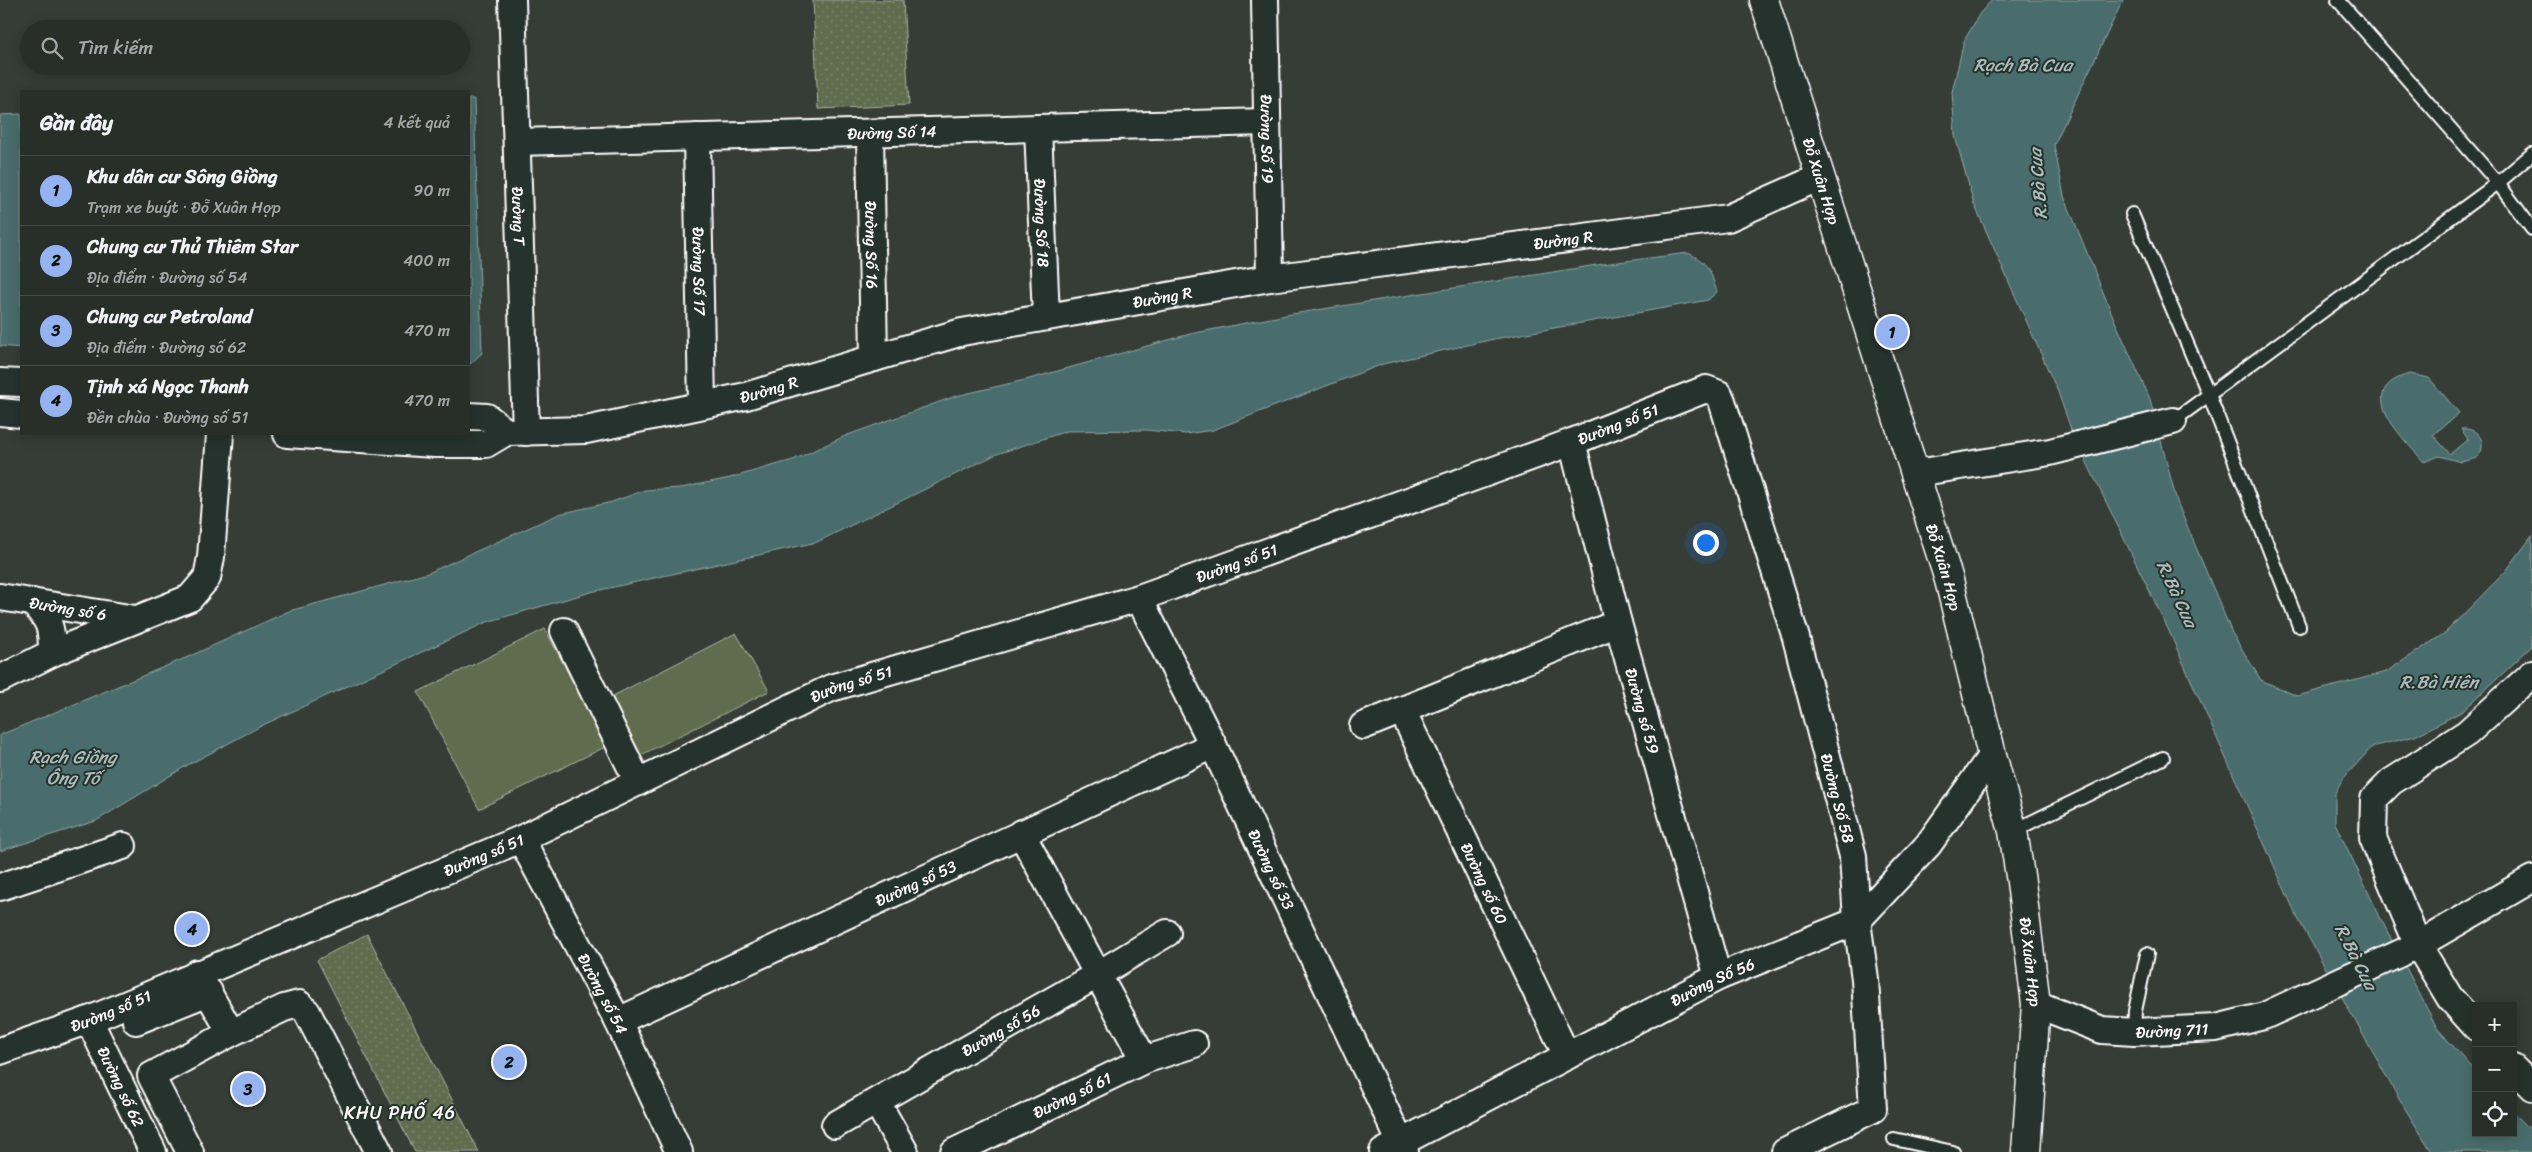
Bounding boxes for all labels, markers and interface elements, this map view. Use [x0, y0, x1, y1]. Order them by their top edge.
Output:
search box [20, 20, 470, 75]
text: Tìm kiếm [78, 31, 153, 64]
icon: search [38, 34, 66, 62]
water label: Rạch Bà Cua [1974, 49, 2074, 81]
street label: Đường Số 19 [1252, 94, 1282, 184]
text: Gần đây [40, 104, 113, 142]
text: 4 kết quả [384, 108, 450, 137]
street label: Đường Số 14 [847, 117, 937, 148]
street label: Đỗ Xuân Hợp [1794, 134, 1849, 229]
water label: R.Bà Cua [2019, 145, 2057, 221]
text: Khu dân cư Sông Giồng [87, 160, 278, 193]
text: 1 [53, 176, 59, 205]
text: 90 m [414, 176, 450, 205]
street label: Đường Số 18 [1025, 178, 1058, 268]
street label: Đường T [503, 186, 534, 247]
text: Trạm xe buýt · Đỗ Xuân Hợp [87, 193, 281, 222]
street label: Đường Số 16 [856, 201, 887, 289]
street label: Đường R [1532, 222, 1595, 258]
street label: Đường Số 17 [684, 227, 714, 316]
text: Chung cư Thủ Thiêm Star [87, 230, 298, 263]
text: 2 [51, 246, 61, 275]
text: 400 m [403, 246, 450, 275]
text: Địa điểm · Đường số 54 [87, 263, 248, 292]
street label: Đường R [1131, 278, 1195, 317]
text: Chung cư Petroland [87, 300, 252, 333]
pin: 1 [1876, 313, 1908, 351]
text: 3 [52, 316, 60, 345]
text: 470 m [404, 316, 450, 345]
text: Địa điểm · Đường số 62 [87, 333, 246, 362]
street label: Đường R [737, 367, 802, 412]
text: Tịnh xá Ngọc Thanh [87, 370, 249, 403]
text: 4 [51, 386, 61, 415]
text: 470 m [404, 386, 450, 415]
street label: Đường số 51 [1573, 395, 1663, 453]
text: Đền chùa · Đường số 51 [87, 403, 248, 432]
street label: Đỗ Xuân Hợp [1917, 520, 1970, 614]
your location [1693, 530, 1719, 556]
street label: Đường số 51 [1192, 535, 1282, 591]
water label: R.Bà Cua [2147, 555, 2207, 635]
street label: Đường số 6 [27, 588, 109, 629]
street label: Đường số 51 [805, 657, 896, 711]
street label: Đường số 59 [1616, 664, 1668, 758]
water label: R.Bà Hiên [2400, 666, 2480, 698]
water label: Rạch Giồng Ông Tố [29, 741, 118, 794]
street label: Đường Số 58 [1812, 750, 1863, 847]
street label: Đường số 33 [1240, 824, 1303, 915]
street label: Đường số 51 [439, 825, 529, 885]
street label: Đường số 60 [1452, 838, 1516, 929]
street label: Đường số 53 [870, 852, 962, 915]
pin: 4 [176, 910, 208, 948]
street label: Đỗ Xuân Hợp [2010, 916, 2050, 1009]
water label: R.Bà Cua [2326, 918, 2387, 998]
street label: Đường số 54 [569, 948, 636, 1039]
street label: Đường Số 56 [1665, 950, 1759, 1015]
street label: Đường số 51 [67, 981, 156, 1040]
street label: Đường số 56 [956, 996, 1046, 1065]
map controls [2472, 1002, 2517, 1137]
button: + [2472, 1002, 2517, 1047]
street label: Đường 711 [2135, 1014, 2209, 1047]
street label: Đường số 62 [89, 1041, 153, 1132]
pin: 2 [493, 1043, 525, 1081]
button: − [2472, 1047, 2517, 1092]
street label: Đường số 61 [1028, 1064, 1117, 1127]
pin: 3 [232, 1070, 264, 1108]
button: locate [2472, 1092, 2517, 1137]
district label: KHU PHỐ 46 [344, 1097, 456, 1129]

